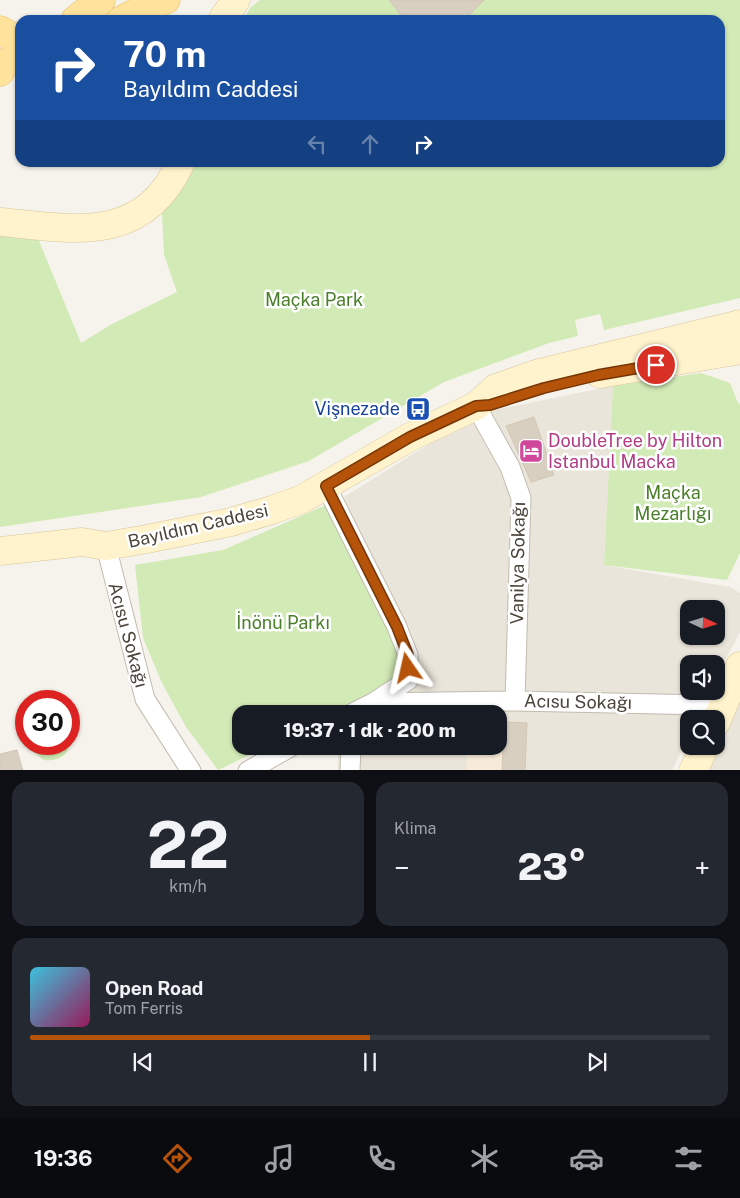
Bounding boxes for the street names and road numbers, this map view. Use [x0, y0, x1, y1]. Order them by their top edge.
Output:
street label: Bayıldım Caddesi [126, 499, 270, 552]
street label: Vanilya Sokağı [506, 502, 529, 624]
street label: Acısu Sokağı [104, 580, 153, 690]
street label: Acısu Sokağı [524, 690, 632, 713]

